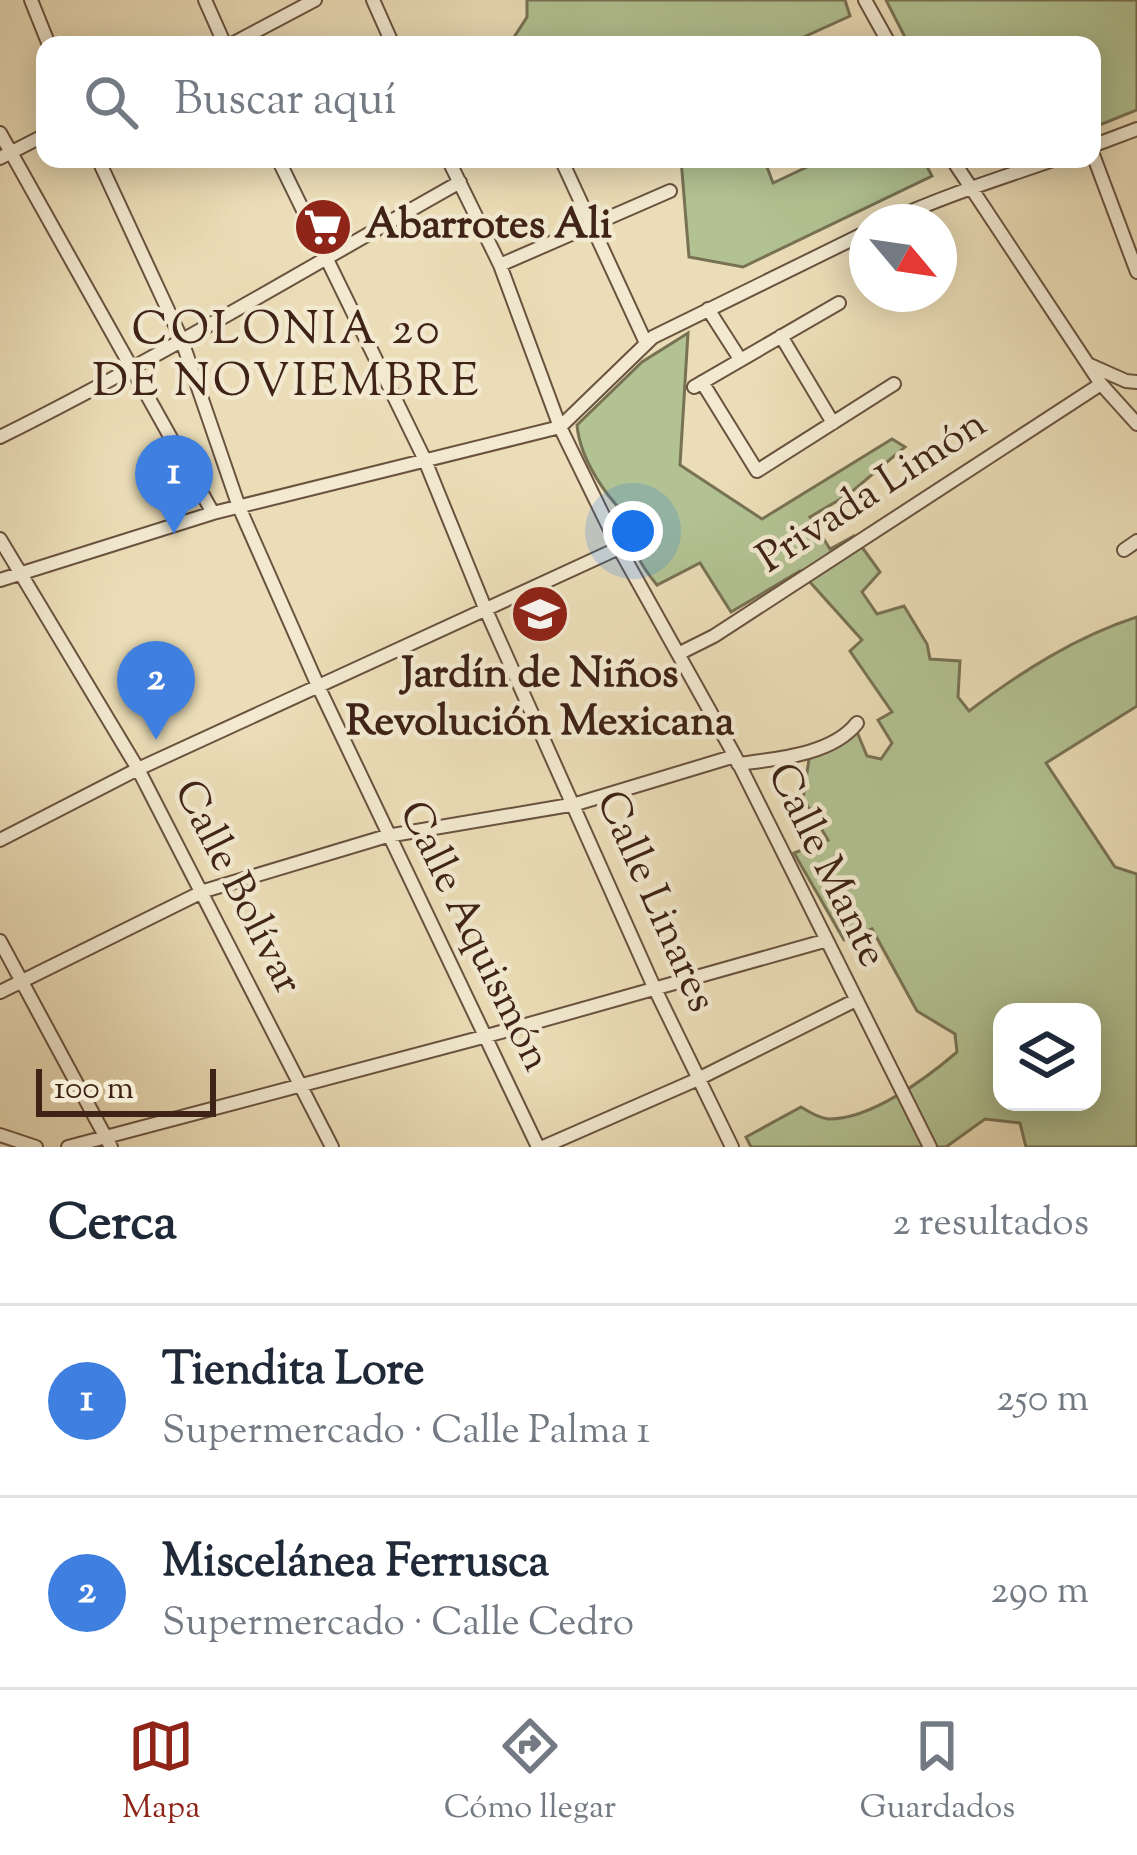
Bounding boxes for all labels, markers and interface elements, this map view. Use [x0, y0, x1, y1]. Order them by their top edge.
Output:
search box [36, 36, 1101, 168]
icon: search [78, 69, 144, 135]
text: Buscar aquí [174, 70, 396, 135]
supermarket icon: Abarrotes Ali [292, 196, 354, 258]
place label: Abarrotes Ali [365, 197, 612, 257]
north arrow [849, 204, 957, 312]
district label: COLONIA 20 DE NOVIEMBRE [92, 300, 482, 417]
street label: Privada Limón [746, 396, 1000, 590]
pin: 1 [135, 435, 213, 534]
your location [603, 501, 663, 561]
school or university icon: Jardín de Niños Revolución Mexicana [509, 583, 571, 645]
pin: 2 [117, 641, 195, 740]
place label: Jardín de Niños Revolución Mexicana [346, 646, 735, 754]
street label: Calle Mante [750, 754, 900, 978]
street label: Calle Bolívar [156, 770, 316, 1006]
street label: Calle Linares [578, 782, 730, 1022]
street label: Calle Aquismón [382, 792, 564, 1082]
map controls [993, 1003, 1101, 1111]
button: layers [993, 1003, 1101, 1111]
scale bar [36, 1063, 216, 1116]
text: 100 m [54, 1066, 134, 1114]
text: Cerca [48, 1189, 177, 1262]
text: 2 resultados [892, 1197, 1089, 1253]
text: Tiendita Lore [162, 1340, 424, 1405]
text: 1 [80, 1373, 94, 1429]
text: 250 m [996, 1373, 1089, 1429]
text: Supermercado · Calle Palma 1 [162, 1405, 650, 1461]
text: Miscelánea Ferrusca [162, 1532, 549, 1597]
text: 2 [78, 1565, 96, 1621]
text: 290 m [991, 1565, 1089, 1621]
text: Supermercado · Calle Cedro [162, 1597, 634, 1653]
tab: Mapa [122, 1713, 200, 1833]
tab: Cómo llegar [444, 1713, 616, 1833]
tab: Guardados [859, 1713, 1015, 1833]

